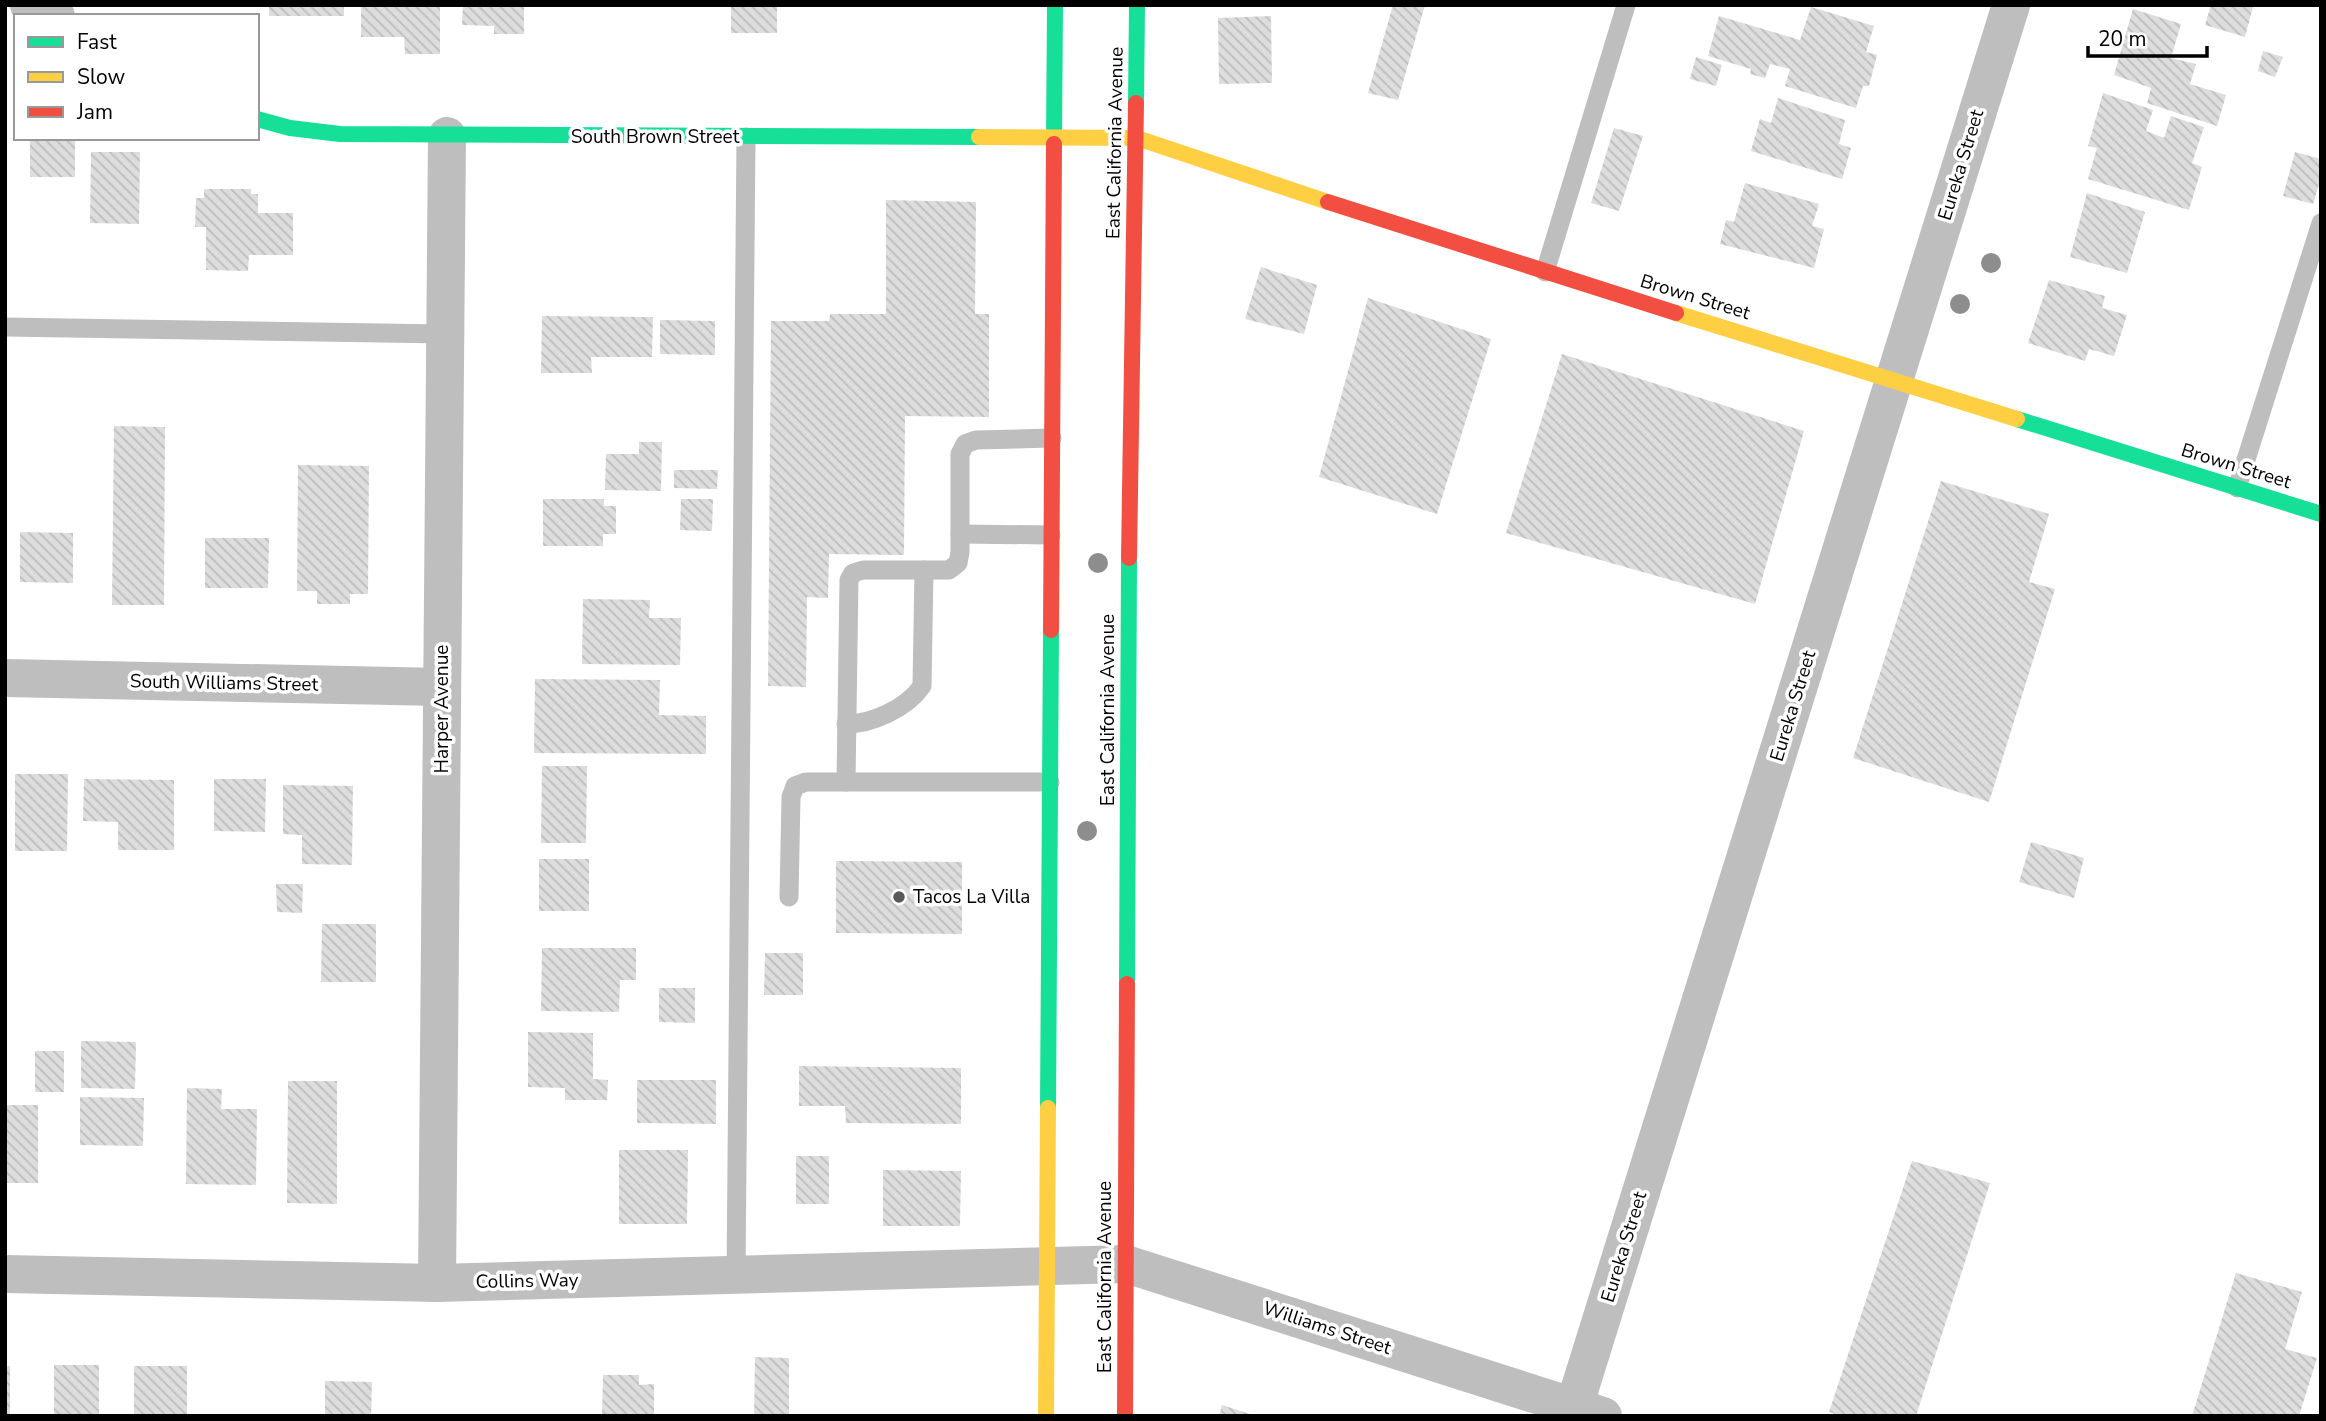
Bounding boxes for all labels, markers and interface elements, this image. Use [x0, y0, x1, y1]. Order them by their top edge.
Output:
legend [14, 14, 259, 140]
scale bar [2088, 14, 2207, 58]
text: 20 m [2098, 25, 2147, 53]
text: Fast [77, 28, 117, 56]
street label: East California Avenue [1100, 47, 1130, 239]
text: Slow [77, 63, 126, 91]
text: Jam [76, 98, 113, 126]
street label: Eureka Street [1932, 106, 1990, 224]
street label: South Brown Street [571, 124, 740, 150]
street label: Brown Street [1637, 268, 1753, 326]
street label: Brown Street [2178, 437, 2294, 495]
street label: East California Avenue [1095, 614, 1121, 806]
street label: Harper Avenue [429, 645, 455, 773]
street label: Eureka Street [1764, 647, 1822, 765]
street label: South Williams Street [130, 668, 319, 698]
place label: Tacos La Villa [913, 884, 1030, 910]
marker: Tacos La Villa [891, 889, 907, 905]
street label: East California Avenue [1092, 1181, 1118, 1373]
street label: Eureka Street [1595, 1188, 1653, 1306]
street label: Collins Way [475, 1267, 579, 1295]
street label: Williams Street [1260, 1295, 1395, 1361]

